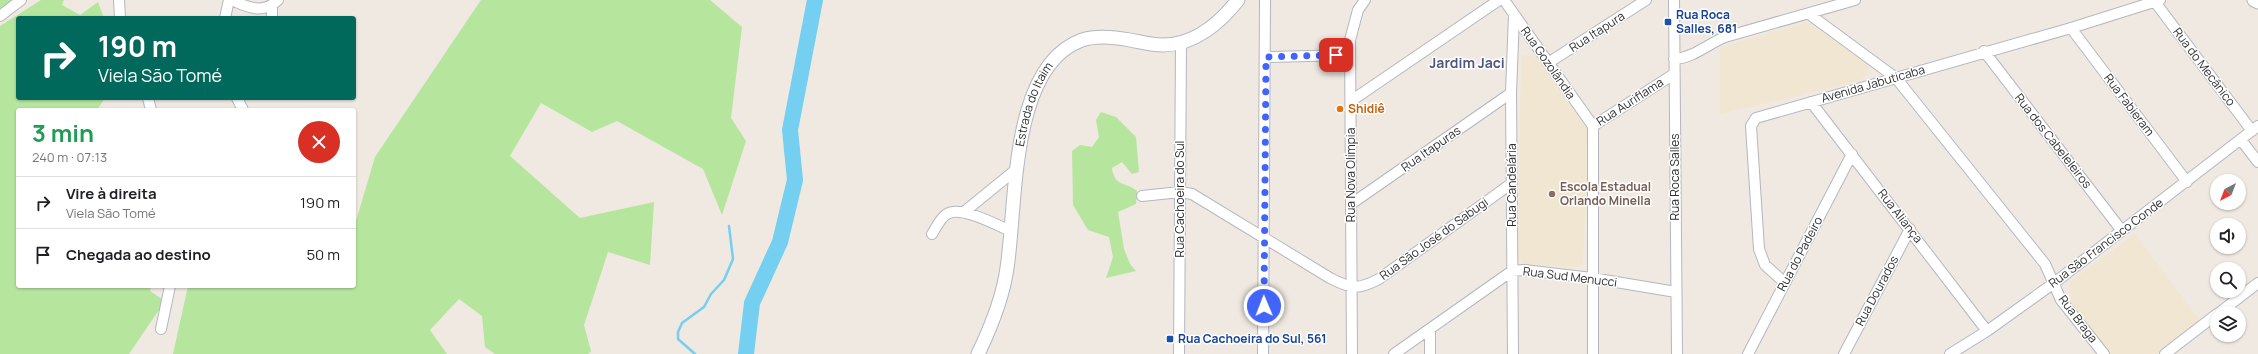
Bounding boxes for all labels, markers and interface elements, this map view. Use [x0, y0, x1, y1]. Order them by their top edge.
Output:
place label: Rua Roca Salles, 681 [1676, 6, 1737, 37]
street label: Rua Itapura [1566, 7, 1628, 56]
marker: Rua Roca Salles, 681 [1663, 17, 1673, 27]
street label: Rua Gozolândia [1517, 23, 1580, 102]
street label: Rua do Mecânico [2169, 24, 2240, 109]
text: 190 m [98, 27, 177, 65]
icon: right [32, 32, 84, 84]
pin [1319, 38, 1353, 72]
icon: arrive [1325, 44, 1347, 66]
district label: Jardim Jaci [1429, 53, 1505, 72]
street label: Estrada do Itaim [1011, 58, 1057, 148]
street label: Avenida Jabuticaba [1819, 61, 1927, 106]
text: Viela São Tomé [98, 63, 222, 87]
street label: Rua Fabieram [2100, 70, 2158, 139]
street label: Rua Auriflama [1593, 74, 1666, 130]
street label: Rua dos Cabeleleiros [2011, 90, 2096, 192]
place label: Shidiê [1348, 100, 1385, 117]
marker: Shidiê [1335, 104, 1345, 114]
text: 3 min [32, 116, 94, 149]
button: close [298, 121, 340, 163]
street label: Rua Itapuras [1397, 122, 1464, 175]
street label: Rua Nova Olímpia [1342, 128, 1359, 222]
street label: Rua Roca Salles [1666, 133, 1683, 221]
street label: Rua Cachoeira do Sul [1171, 141, 1188, 257]
street label: Rua Candelária [1503, 143, 1520, 227]
text: 240 m · 07:13 [32, 148, 107, 166]
north arrow [2210, 174, 2246, 210]
map controls [2210, 174, 2246, 342]
place label: Escola Estadual Orlando Minella [1560, 178, 1651, 209]
text: Vire à direita [66, 183, 157, 204]
street label: Rua Aliança [1874, 185, 1927, 246]
marker: Escola Estadual Orlando Minella [1547, 189, 1557, 199]
icon: right [32, 192, 54, 214]
text: 190 m [300, 192, 340, 213]
street label: Rua São José do Sabugi [1376, 193, 1491, 284]
street label: Rua São Francisco Conde [2045, 194, 2167, 291]
text: Viela São Tomé [66, 204, 156, 222]
street label: Rua do Padeiro [1773, 213, 1826, 294]
button: sound [2210, 218, 2246, 254]
icon: arrive [32, 244, 54, 266]
text: Chegada ao destino [66, 244, 211, 265]
text: 50 m [306, 244, 340, 265]
street label: Rua Dourados [1851, 253, 1902, 329]
street label: Rua Sud Menucci [1522, 262, 1618, 291]
button: search [2210, 262, 2246, 298]
position arrow [1243, 285, 1285, 327]
street label: Rua Braga [2055, 291, 2102, 346]
button: layers [2210, 306, 2246, 342]
place label: Rua Cachoeira do Sul, 561 [1178, 330, 1326, 347]
marker: Rua Cachoeira do Sul, 561 [1165, 334, 1175, 344]

